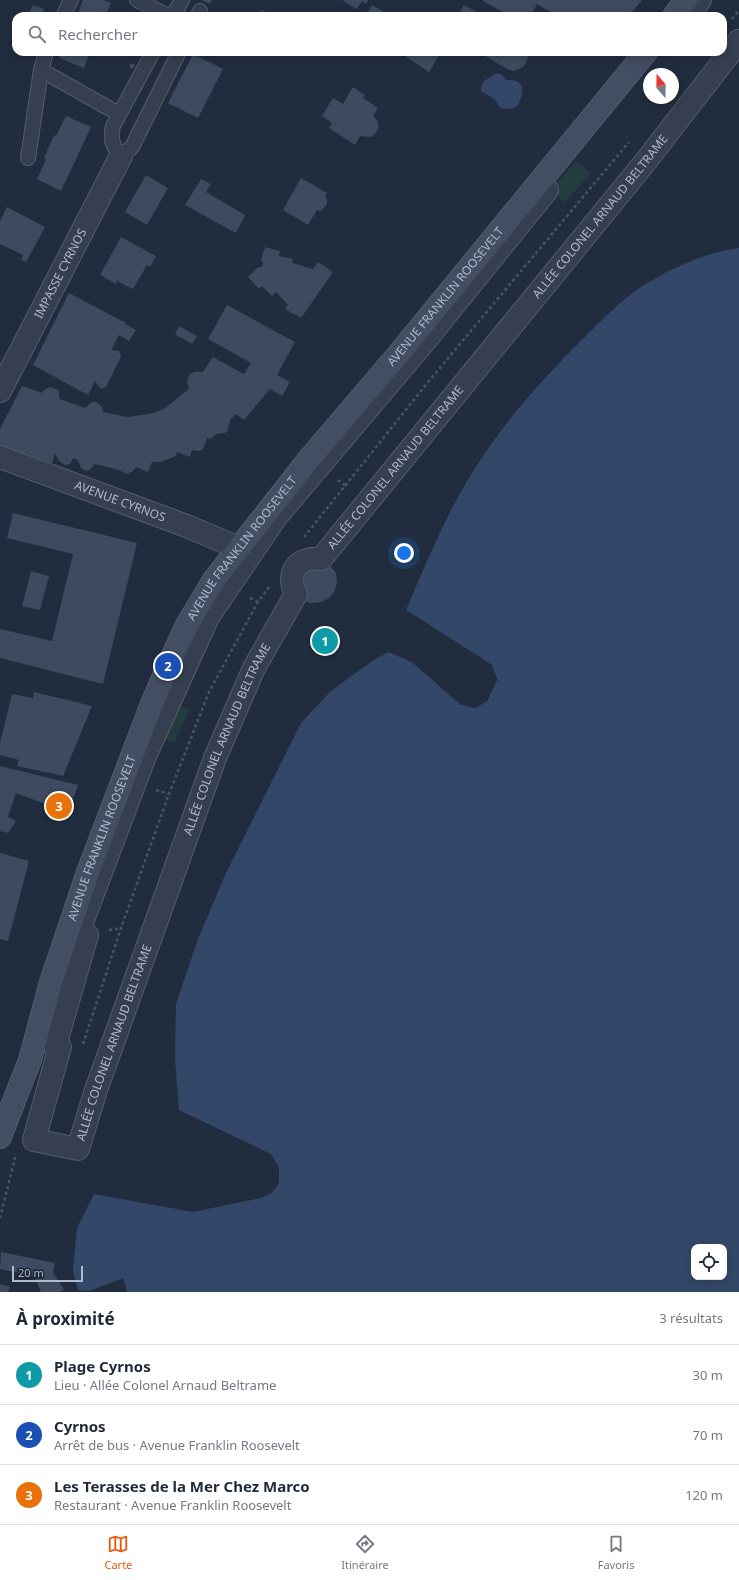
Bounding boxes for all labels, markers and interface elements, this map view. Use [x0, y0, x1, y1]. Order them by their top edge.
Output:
search box [12, 12, 727, 56]
icon: search [26, 23, 48, 45]
text: Rechercher [58, 24, 138, 44]
north arrow [643, 68, 679, 104]
street label: ALLÉE COLONEL ARNAUD BELTRAME [528, 131, 672, 302]
street label: AVENUE FRANKLIN ROOSEVELT [383, 223, 507, 370]
street label: IMPASSE CYRNOS [30, 225, 90, 321]
street label: ALLÉE COLONEL ARNAUD BELTRAME [323, 382, 467, 553]
street label: AVENUE FRANKLIN ROOSEVELT [183, 472, 301, 623]
street label: AVENUE CYRNOS [72, 476, 168, 526]
your location [394, 543, 414, 563]
pin: 1 [312, 626, 338, 656]
street label: ALLÉE COLONEL ARNAUD BELTRAME [179, 640, 274, 837]
pin: 2 [155, 651, 181, 681]
street label: AVENUE FRANKLIN ROOSEVELT [63, 752, 140, 923]
pin: 3 [46, 791, 72, 821]
street label: ALLÉE COLONEL ARNAUD BELTRAME [72, 942, 155, 1143]
map controls [691, 1244, 727, 1280]
button: locate [691, 1244, 727, 1280]
scale bar [12, 1264, 83, 1283]
text: 20 m [18, 1265, 44, 1280]
text: À proximité [16, 1307, 115, 1330]
text: 3 résultats [659, 1309, 723, 1327]
text: Plage Cyrnos [54, 1356, 151, 1376]
text: 1 [25, 1366, 33, 1384]
text: 30 m [693, 1366, 723, 1384]
text: Lieu · Allée Colonel Arnaud Beltrame [54, 1376, 276, 1394]
text: Cyrnos [54, 1416, 106, 1436]
text: 2 [25, 1426, 33, 1444]
text: 70 m [693, 1426, 723, 1444]
text: Arrêt de bus · Avenue Franklin Roosevelt [54, 1436, 300, 1454]
text: Les Terasses de la Mer Chez Marco [54, 1476, 310, 1496]
text: 3 [25, 1486, 33, 1504]
text: 120 m [685, 1486, 723, 1504]
text: Restaurant · Avenue Franklin Roosevelt [54, 1496, 291, 1514]
tab: Carte [104, 1533, 132, 1572]
tab: Itinéraire [341, 1533, 389, 1572]
tab: Favoris [598, 1533, 634, 1572]

